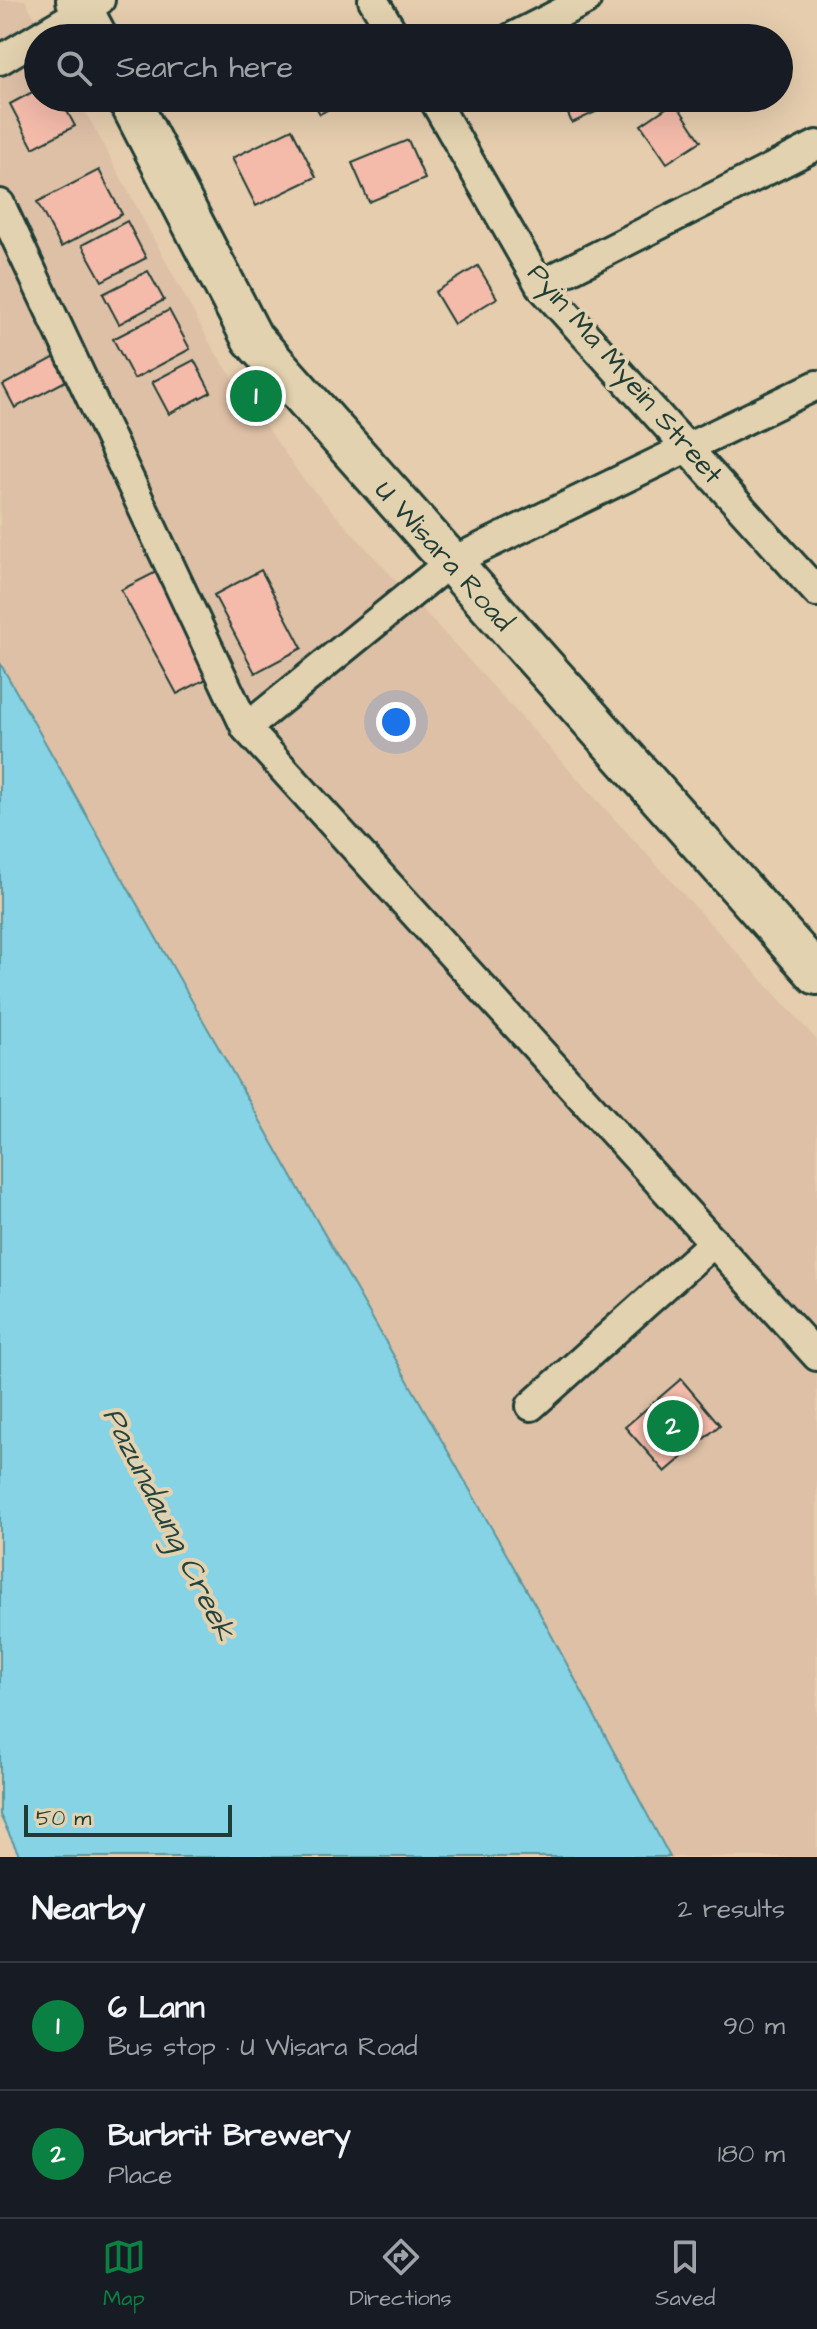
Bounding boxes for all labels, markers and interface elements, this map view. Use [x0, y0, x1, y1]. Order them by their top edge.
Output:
search box [24, 24, 793, 112]
icon: search [52, 46, 96, 90]
text: Search here [116, 47, 293, 89]
street label: Pyin Ma Myein Street [517, 255, 732, 495]
pin: 1 [230, 366, 282, 426]
street label: U Wisara Road [366, 472, 522, 640]
your location [376, 702, 416, 742]
pin: 2 [647, 1396, 699, 1456]
water label: Pazundaung Creek [91, 1400, 246, 1649]
scale bar [24, 1801, 232, 1837]
text: 50 m [36, 1803, 91, 1834]
text: Nearby [32, 1885, 146, 1933]
text: 2 results [677, 1891, 785, 1927]
text: 6 Lann [108, 1987, 205, 2029]
text: 1 [56, 2008, 60, 2044]
text: 90 m [723, 2008, 785, 2044]
text: Bus stop · U Wisara Road [108, 2029, 418, 2065]
text: Burbrit Brewery [108, 2115, 351, 2157]
text: 2 [51, 2136, 65, 2172]
text: 180 m [718, 2136, 785, 2172]
text: Place [108, 2157, 172, 2193]
tab: Map [102, 2235, 146, 2314]
tab: Directions [349, 2235, 452, 2314]
tab: Saved [655, 2235, 715, 2314]

